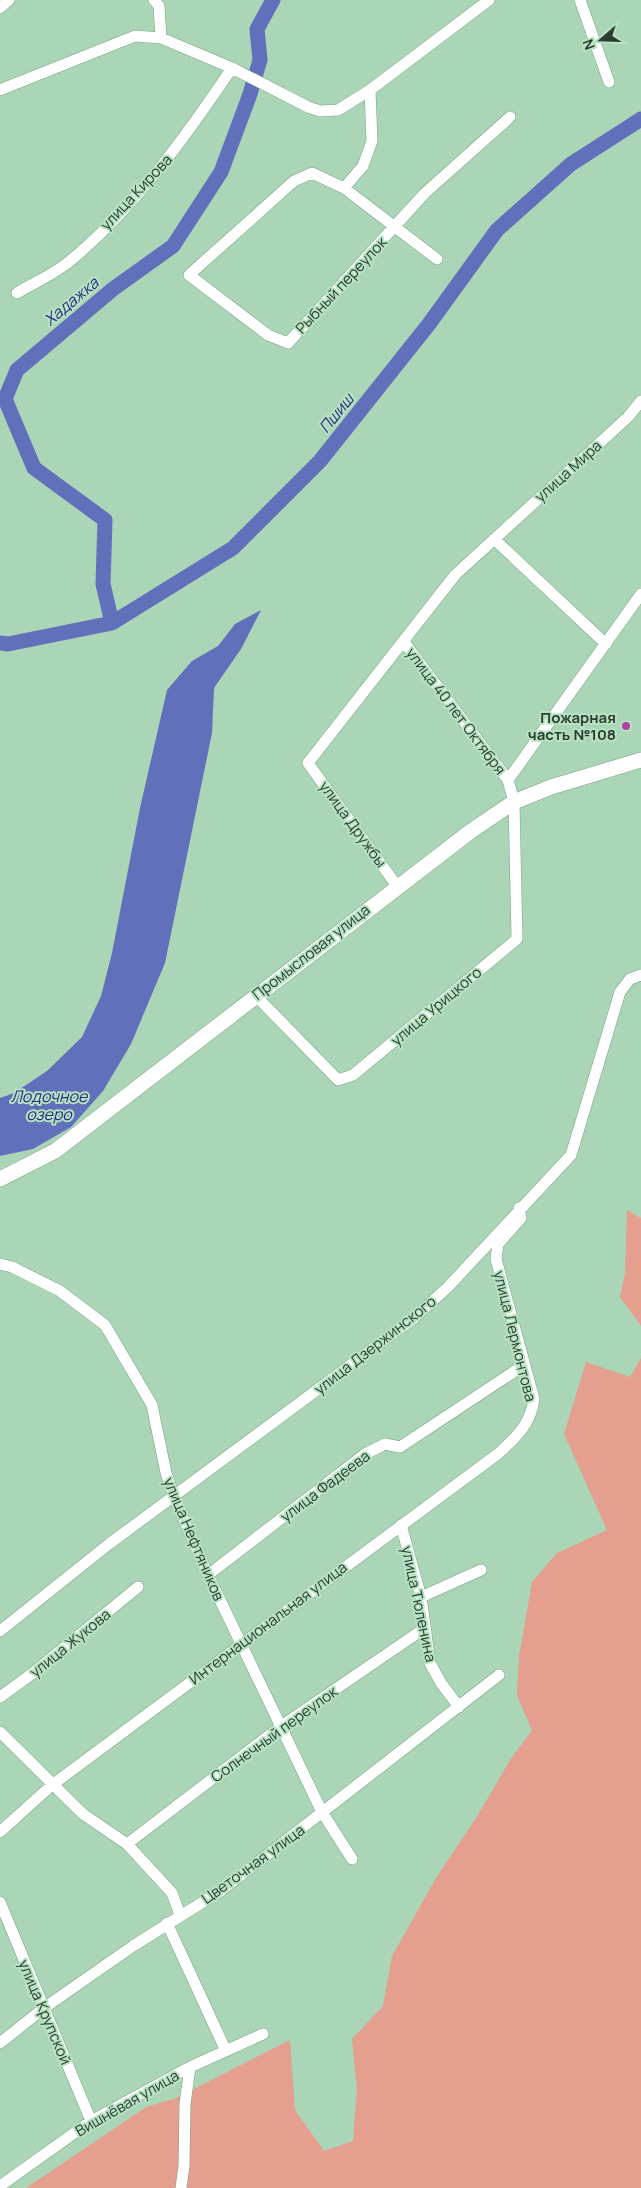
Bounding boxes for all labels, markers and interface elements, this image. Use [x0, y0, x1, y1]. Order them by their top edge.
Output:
north arrow [576, 15, 626, 65]
text: N [578, 37, 599, 53]
street label: улица Кирова [95, 149, 177, 235]
street label: Рыбный переулок [290, 231, 392, 338]
water label: Хадажка [39, 271, 104, 330]
water label: Пшиш [313, 387, 360, 437]
street label: улица Мира [530, 435, 606, 507]
street label: улица 40 лет Октября [401, 643, 511, 779]
place label: Пожарная часть №108 [528, 707, 616, 745]
marker: Пожарная часть №108 [620, 720, 632, 732]
street label: улица Дружбы [314, 776, 392, 872]
street label: Промысловая улица [248, 899, 374, 1005]
street label: улица Урицкого [386, 962, 486, 1050]
water label: Лодочное озеро [11, 1085, 89, 1125]
street label: улица Лермонтова [489, 1268, 541, 1404]
street label: улица Дзержинского [310, 1291, 440, 1399]
street label: улица Фадеева [276, 1445, 374, 1527]
street label: улица Нефтяников [159, 1474, 229, 1604]
street label: улица Тюленина [396, 1544, 442, 1664]
street label: Интернациональная улица [185, 1557, 351, 1689]
street label: улица Жукова [25, 1604, 115, 1682]
street label: Солнечный переулок [206, 1681, 342, 1787]
street label: Цветочная улица [197, 1819, 309, 1909]
street label: улица Крупской [13, 1956, 77, 2068]
street label: Вишнёвая улица [71, 2065, 183, 2141]

